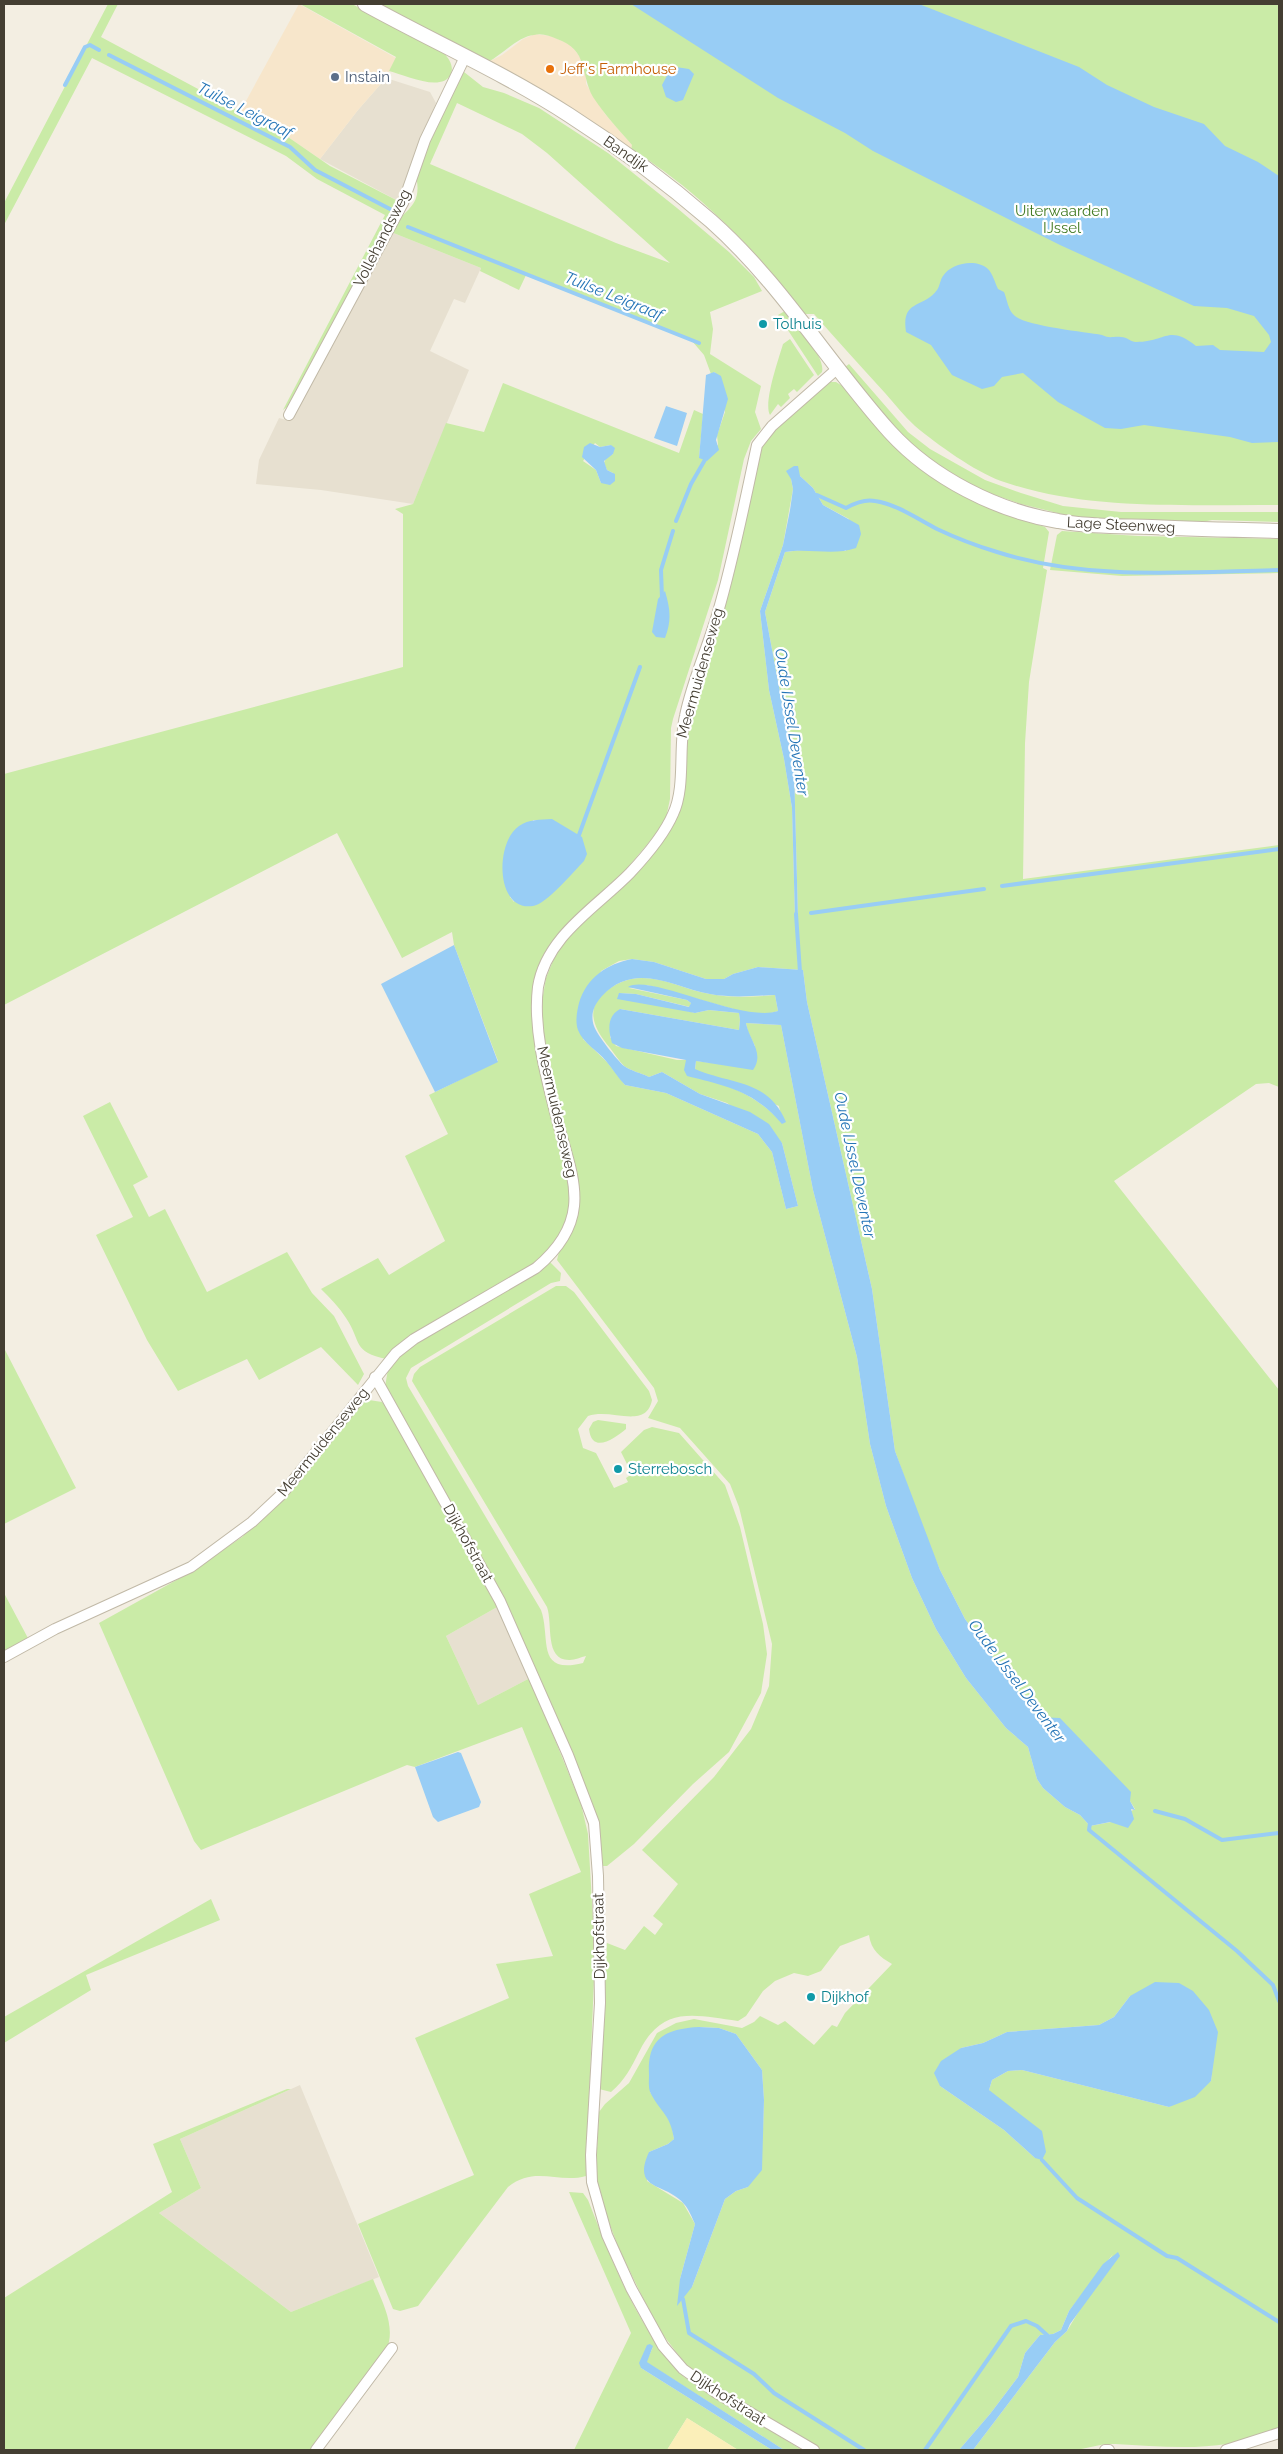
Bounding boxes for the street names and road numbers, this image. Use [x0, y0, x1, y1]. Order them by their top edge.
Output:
street label: Bandijk [600, 132, 652, 176]
street label: Vollehandsweg [350, 186, 414, 290]
street label: Lage Steenweg [1066, 513, 1176, 537]
street label: Meermuidenseweg [673, 606, 727, 740]
street label: Meermuidenseweg [533, 1044, 581, 1180]
street label: Meermuidenseweg [274, 1384, 372, 1500]
street label: Dijkhofstraat [439, 1501, 497, 1585]
street label: Dijkhofstraat [589, 1893, 609, 1979]
street label: Dijkhofstraat [687, 2367, 769, 2429]

